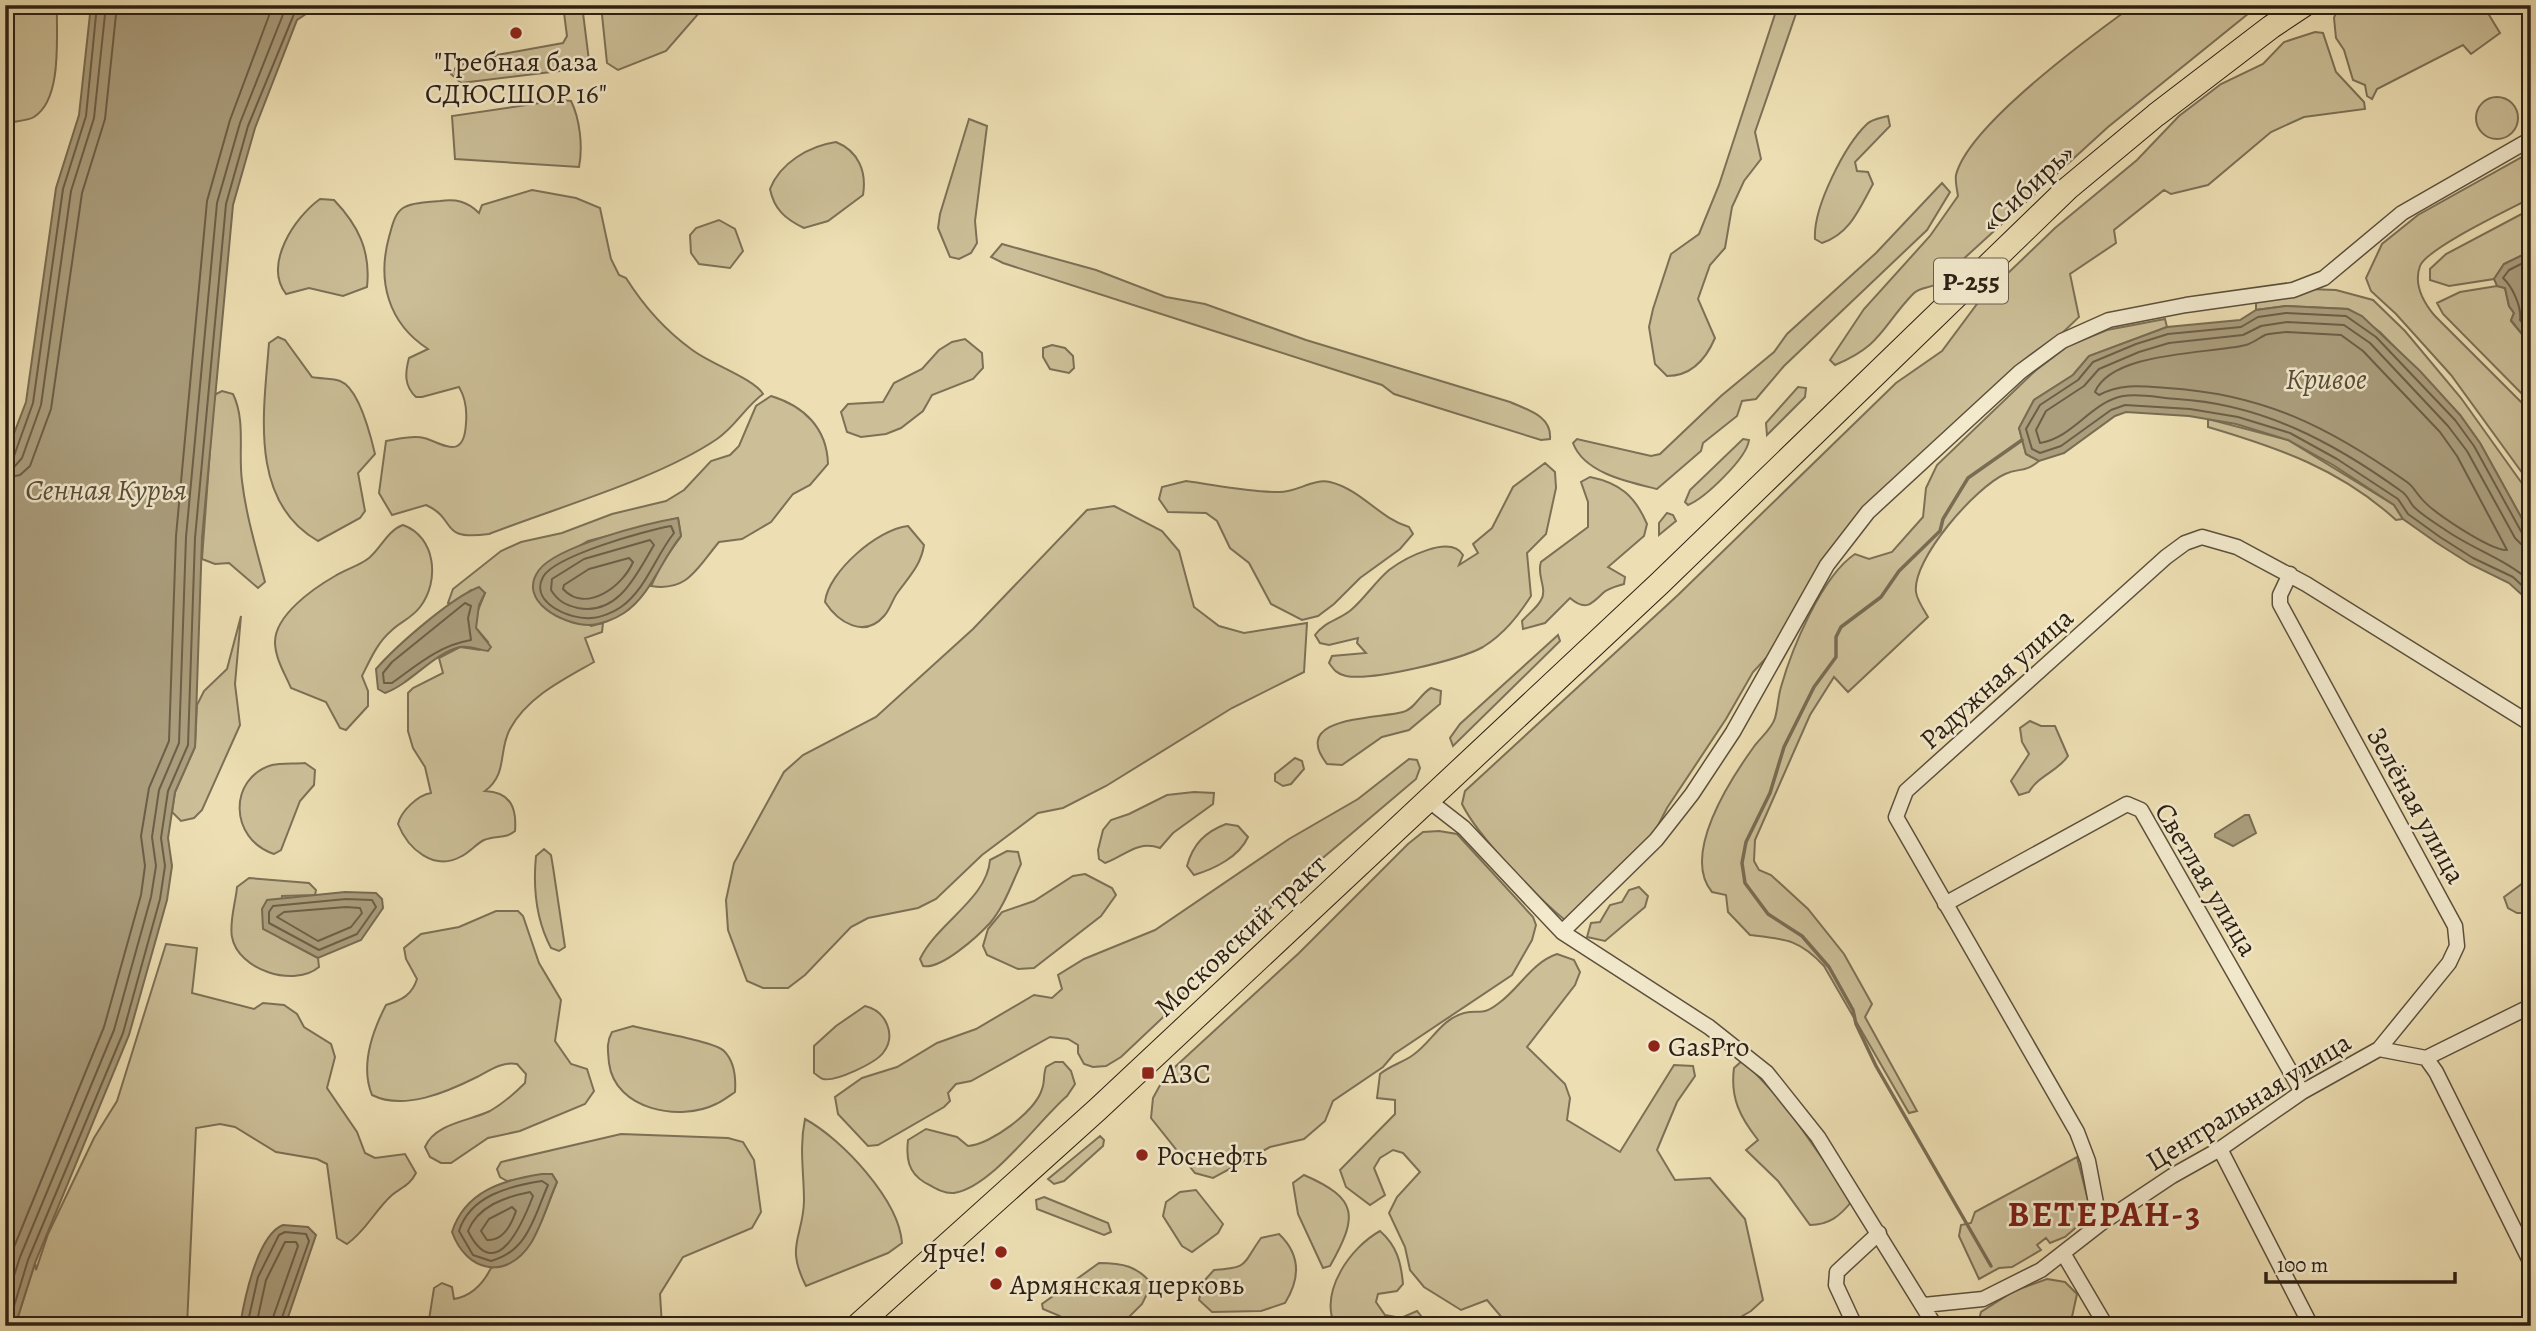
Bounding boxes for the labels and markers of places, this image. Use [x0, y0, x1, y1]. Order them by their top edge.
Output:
marker: "Гребная база СДЮСШОР 16" [508, 25, 524, 41]
place label: "Гребная база СДЮСШОР 16" [425, 43, 607, 113]
place label: GasPro [1668, 1028, 1749, 1066]
marker: GasPro [1646, 1038, 1662, 1054]
place label: АЗС [1161, 1055, 1211, 1093]
marker: АЗС [1140, 1065, 1156, 1081]
place label: Роснефть [1156, 1137, 1267, 1175]
marker: Роснефть [1134, 1147, 1150, 1163]
place label: Ярче! [921, 1234, 987, 1272]
marker: Ярче! [993, 1244, 1009, 1260]
place label: Армянская церковь [1009, 1266, 1244, 1304]
marker: Армянская церковь [988, 1276, 1004, 1292]

